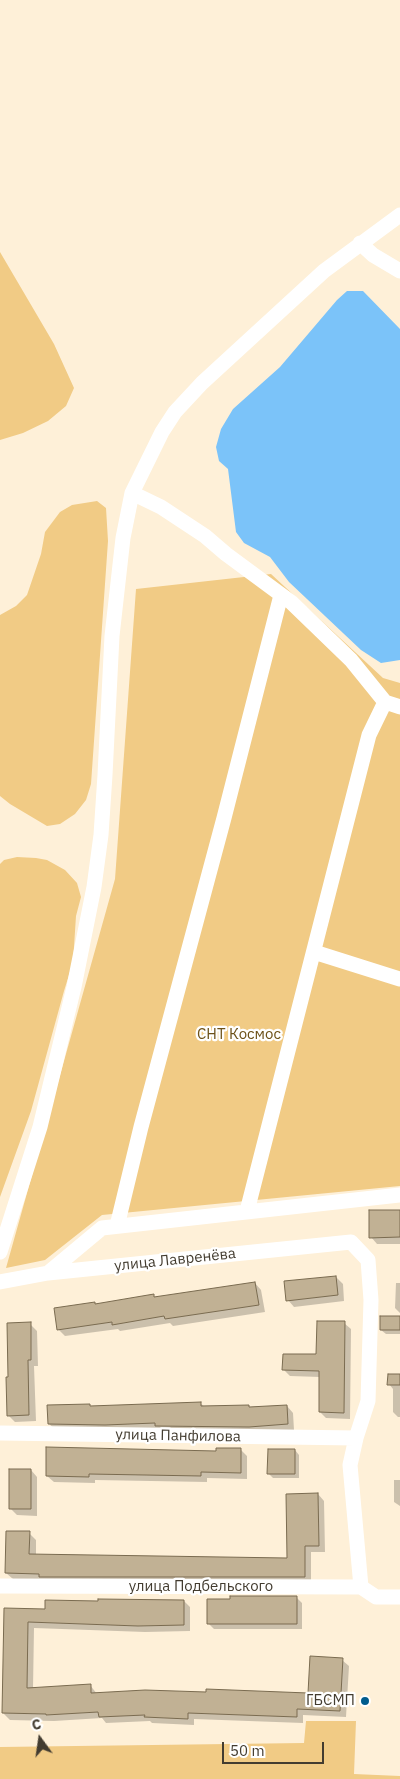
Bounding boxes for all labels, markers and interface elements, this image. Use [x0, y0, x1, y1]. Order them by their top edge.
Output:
park label: СНТ Космос [197, 1026, 281, 1044]
street label: улица Лавренёва [113, 1245, 237, 1275]
street label: улица Панфилова [115, 1426, 241, 1446]
street label: улица Подбельского [129, 1578, 273, 1596]
place label: ГБСМП [306, 1692, 355, 1710]
marker: ГБСМП [359, 1695, 371, 1707]
north arrow [15, 1714, 65, 1764]
text: С [30, 1715, 43, 1734]
scale bar [225, 1732, 328, 1764]
text: 50 m [230, 1741, 265, 1760]

